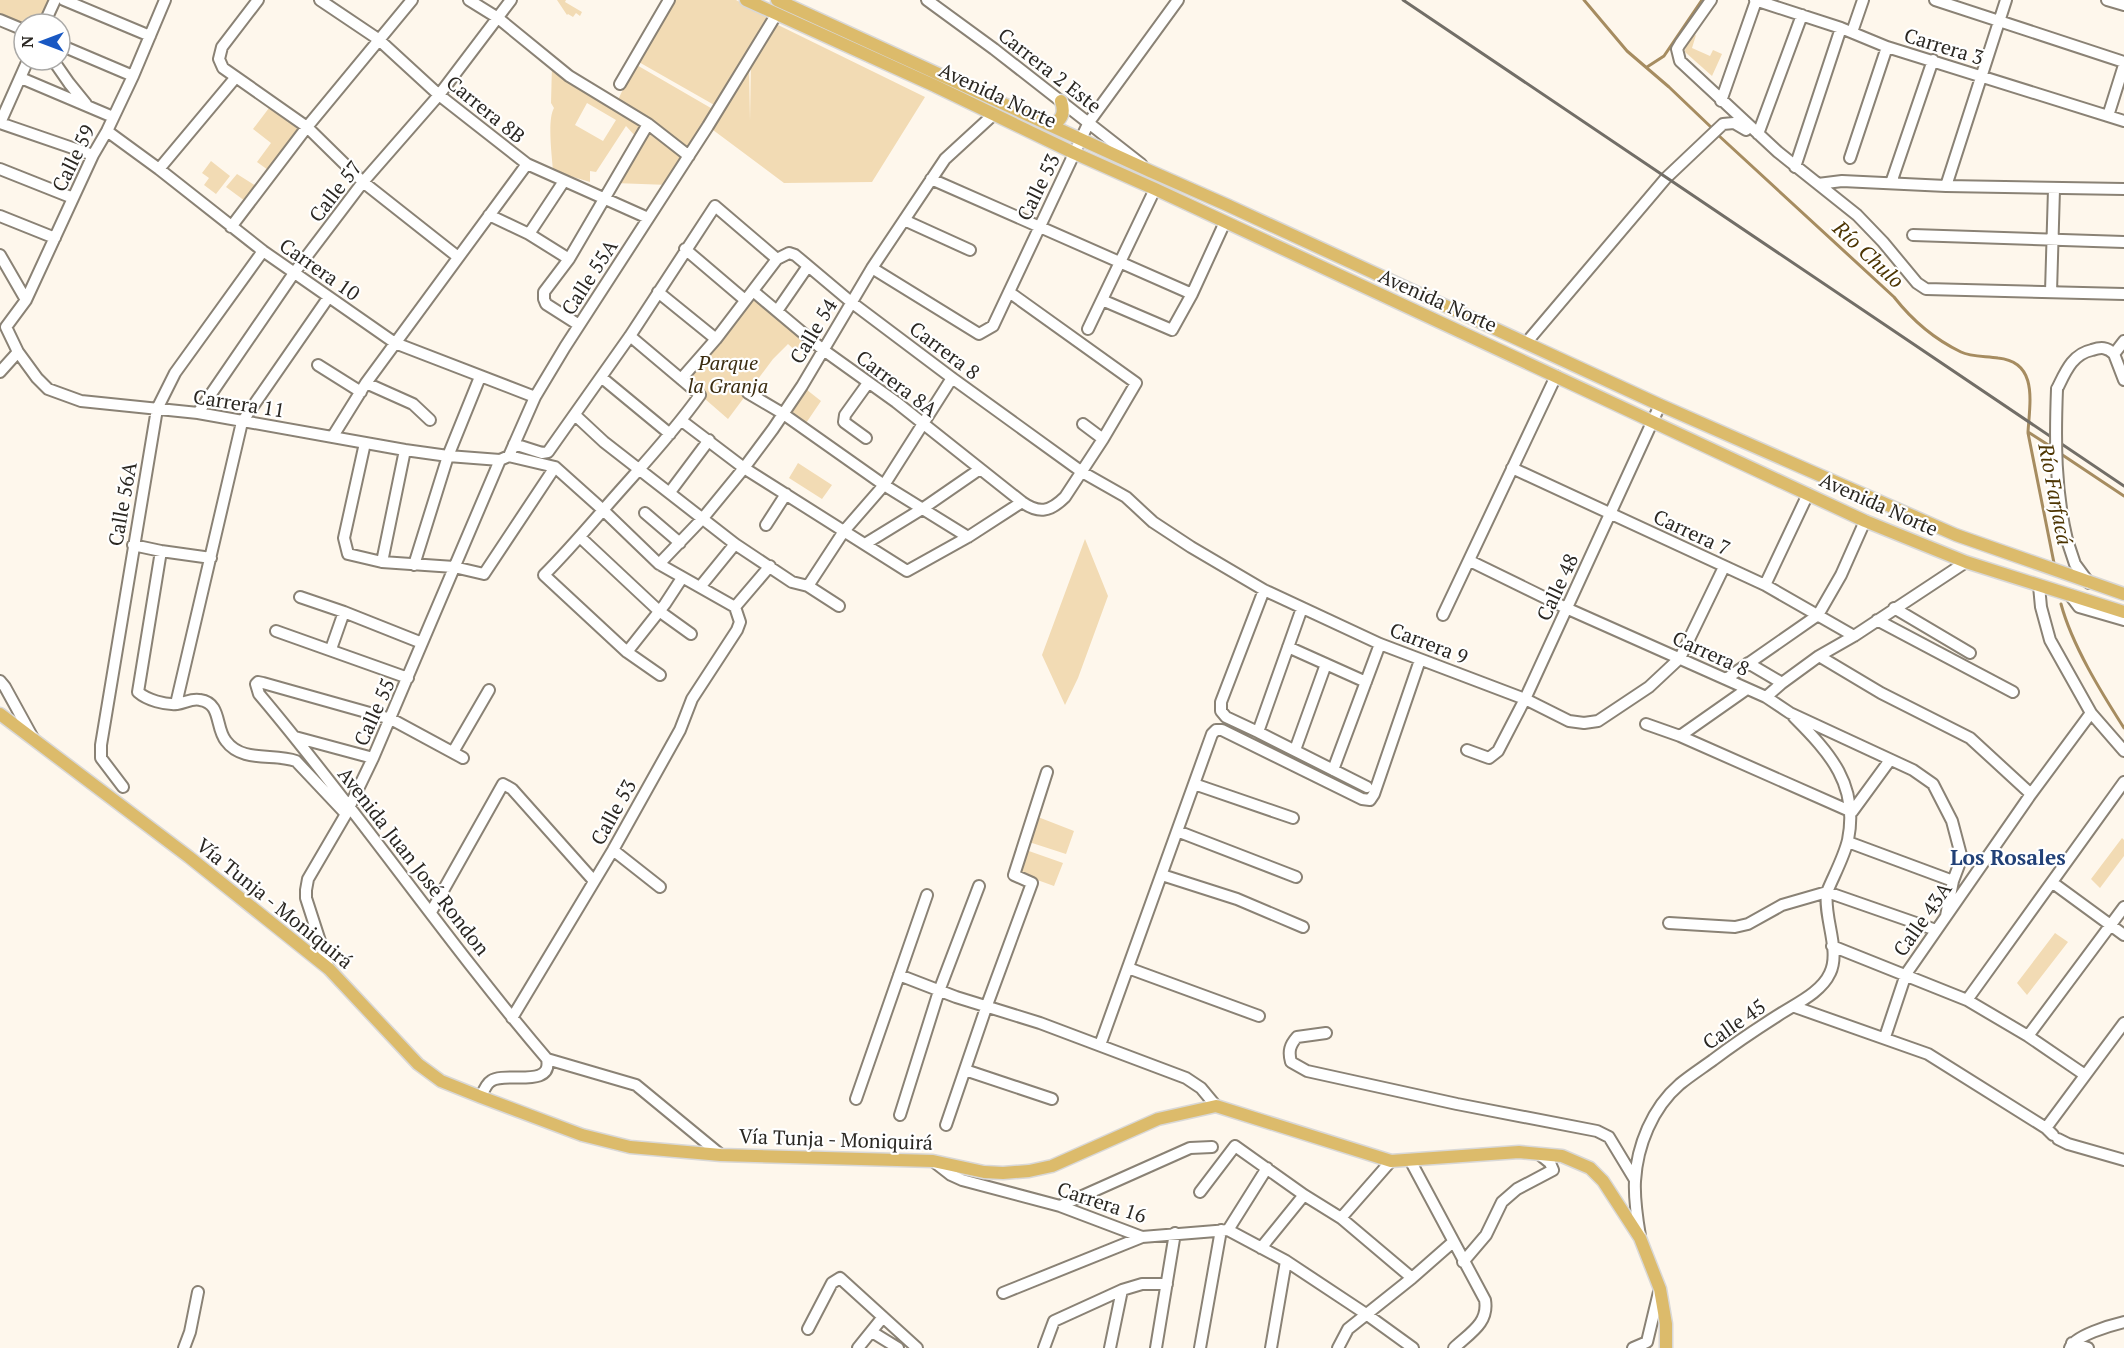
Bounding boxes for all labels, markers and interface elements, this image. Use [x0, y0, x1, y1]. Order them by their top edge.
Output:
north arrow [12, 12, 72, 72]
street label: Carrera 2 Este [993, 21, 1107, 119]
street label: Carrera 3 [1901, 21, 1987, 71]
text: N [16, 36, 38, 48]
street label: Avenida Norte [935, 56, 1061, 134]
street label: Carrera 8B [441, 69, 531, 149]
street label: Calle 59 [45, 120, 101, 196]
street label: Calle 53 [1010, 149, 1066, 225]
street label: Calle 57 [302, 155, 368, 227]
water label: Río Chulo [1827, 213, 1911, 294]
street label: Carrera 10 [274, 231, 366, 307]
street label: Calle 55A [555, 234, 624, 320]
street label: Avenida Norte [1375, 262, 1501, 338]
street label: Calle 54 [783, 293, 843, 368]
street label: Carrera 8 [904, 315, 986, 385]
street label: Carrera 8A [851, 344, 943, 423]
park label: Parque la Granja [688, 349, 768, 399]
street label: Carrera 11 [191, 382, 287, 424]
water label: Río Farfacá [2032, 440, 2080, 547]
street label: Calle 56A [101, 460, 143, 548]
street label: Avenida Norte [1816, 466, 1942, 542]
street label: Carrera 7 [1649, 503, 1735, 561]
street label: Calle 48 [1530, 549, 1584, 625]
street label: Carrera 9 [1386, 616, 1472, 670]
street label: Carrera 8 [1668, 624, 1754, 682]
street label: Calle 55 [347, 674, 401, 750]
street label: Avenida Juan José Rondon [332, 761, 496, 961]
street label: Calle 53 [584, 774, 642, 850]
street label: Vía Tunja - Moniquirá [191, 831, 359, 975]
district label: Los Rosales [1950, 843, 2066, 871]
street label: Calle 43A [1887, 876, 1958, 962]
street label: Calle 45 [1697, 993, 1771, 1055]
street label: Vía Tunja - Moniquirá [739, 1122, 933, 1156]
street label: Carrera 16 [1054, 1175, 1150, 1229]

